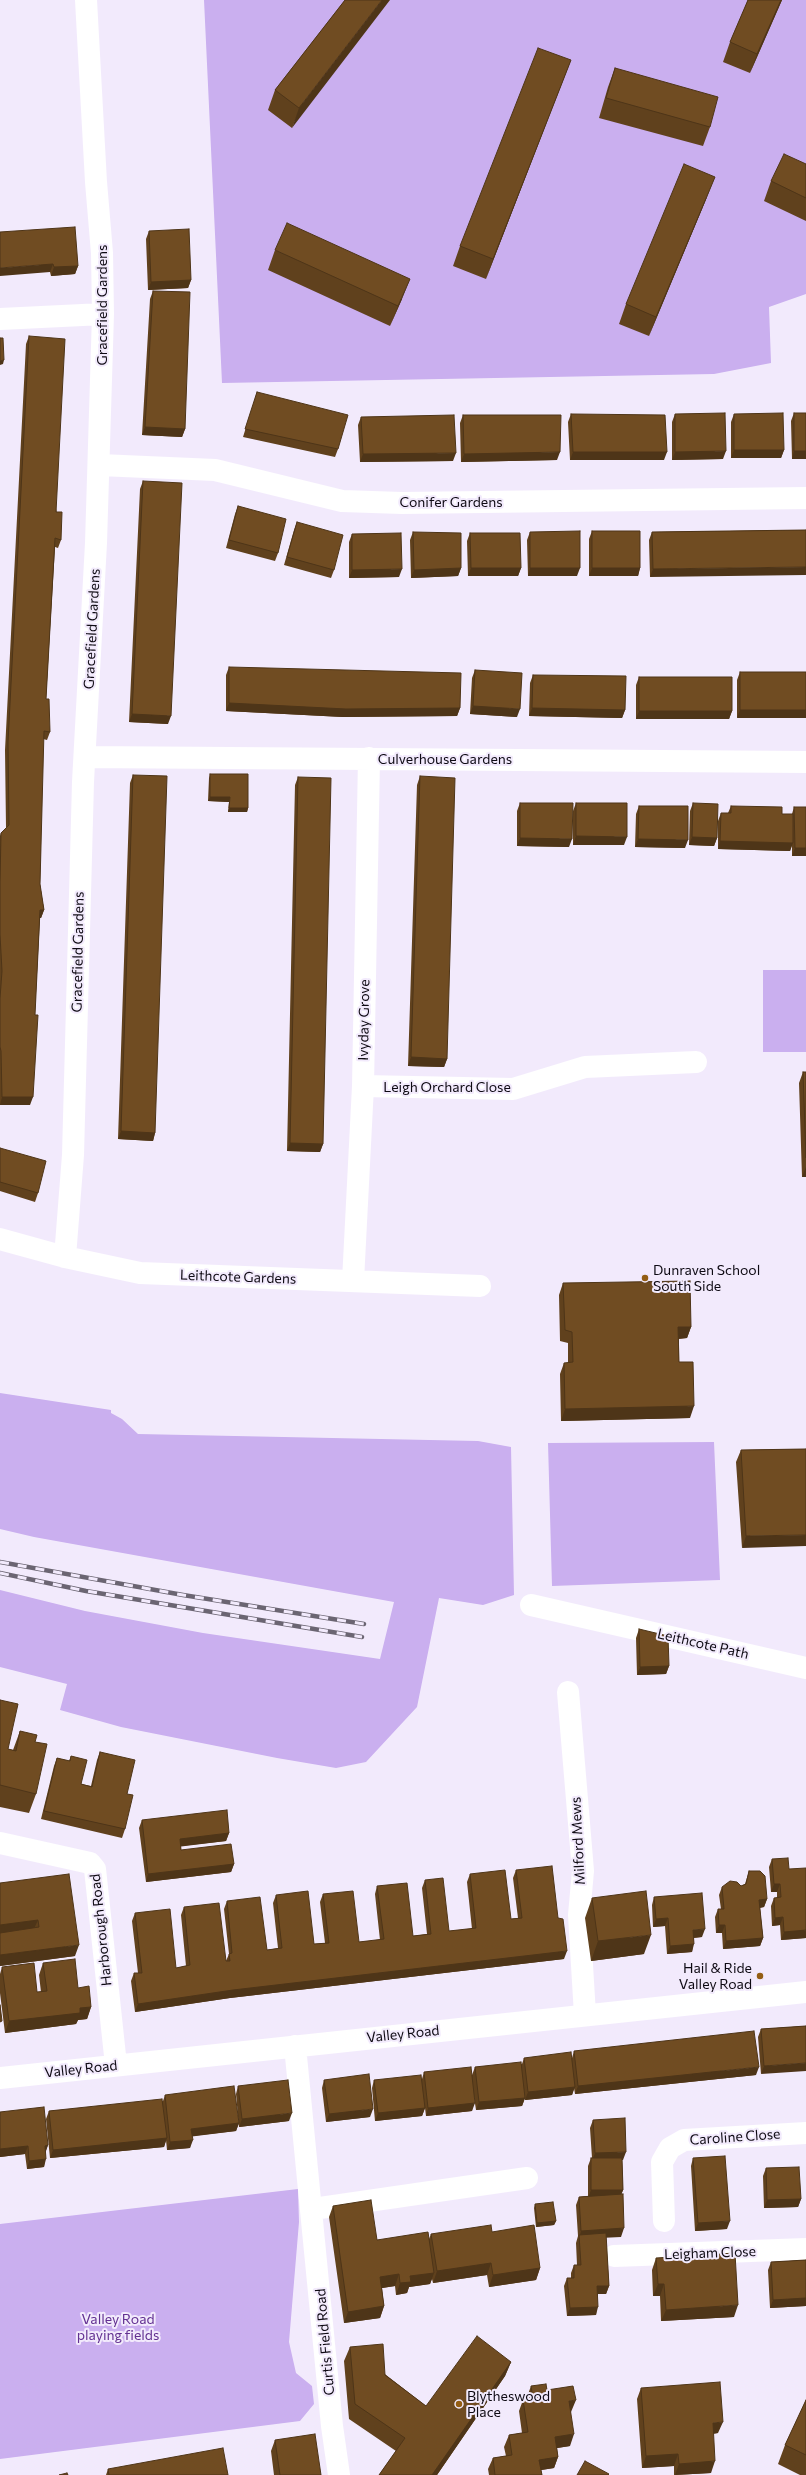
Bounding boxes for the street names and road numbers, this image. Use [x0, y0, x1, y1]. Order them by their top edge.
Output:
street label: Gracefield Gardens [94, 245, 110, 365]
street label: Conifer Gardens [399, 494, 503, 510]
street label: Gracefield Gardens [80, 568, 104, 690]
street label: Culverhouse Gardens [378, 751, 512, 767]
street label: Gracefield Gardens [69, 891, 87, 1013]
street label: Ivyday Grove [355, 979, 373, 1061]
street label: Leigh Orchard Close [383, 1079, 511, 1095]
street label: Leithcote Gardens [180, 1267, 296, 1287]
street label: Leithcote Path [656, 1625, 750, 1663]
street label: Milford Mews [567, 1796, 589, 1886]
street label: Harborough Road [87, 1873, 115, 1987]
street label: Valley Road [366, 2022, 440, 2046]
street label: Valley Road [44, 2057, 118, 2081]
street label: Caroline Close [689, 2125, 781, 2149]
street label: Leigham Close [664, 2243, 756, 2263]
street label: Curtis Field Road [312, 2288, 338, 2396]

